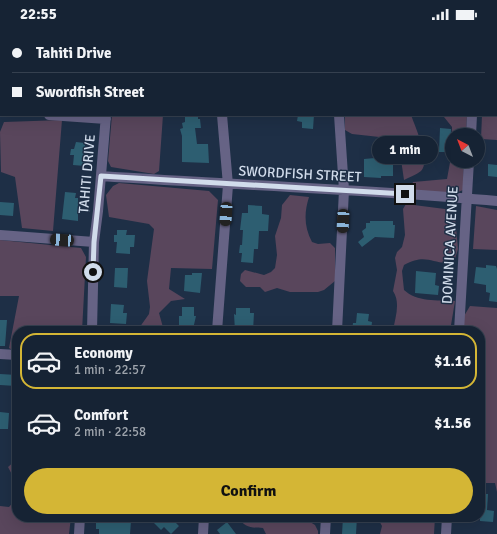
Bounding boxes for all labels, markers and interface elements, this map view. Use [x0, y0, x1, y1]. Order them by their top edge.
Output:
text: 22:55 [20, 5, 57, 23]
text: Tahiti Drive [36, 44, 111, 62]
text: Swordfish Street [36, 83, 144, 101]
north arrow [445, 128, 485, 168]
map controls [445, 128, 485, 168]
street label: TAHITI DRIVE [75, 133, 99, 214]
callout: 1 min [372, 136, 438, 164]
text: 1 min [389, 142, 421, 158]
street label: SWORDFISH STREET [238, 162, 362, 186]
route end [396, 185, 414, 203]
street label: DOMINICA AVENUE [438, 186, 462, 304]
car [219, 202, 233, 226]
car [336, 209, 350, 233]
car [50, 233, 74, 247]
route start [84, 263, 102, 281]
icon: car [26, 343, 62, 379]
text: Economy [74, 344, 133, 362]
text: $1.16 [434, 352, 471, 370]
text: 1 min · 22:57 [74, 362, 146, 378]
icon: car [26, 405, 62, 441]
text: Comfort [74, 406, 128, 424]
text: $1.56 [434, 414, 471, 432]
text: 2 min · 22:58 [74, 424, 146, 440]
button: Confirm [24, 468, 473, 514]

